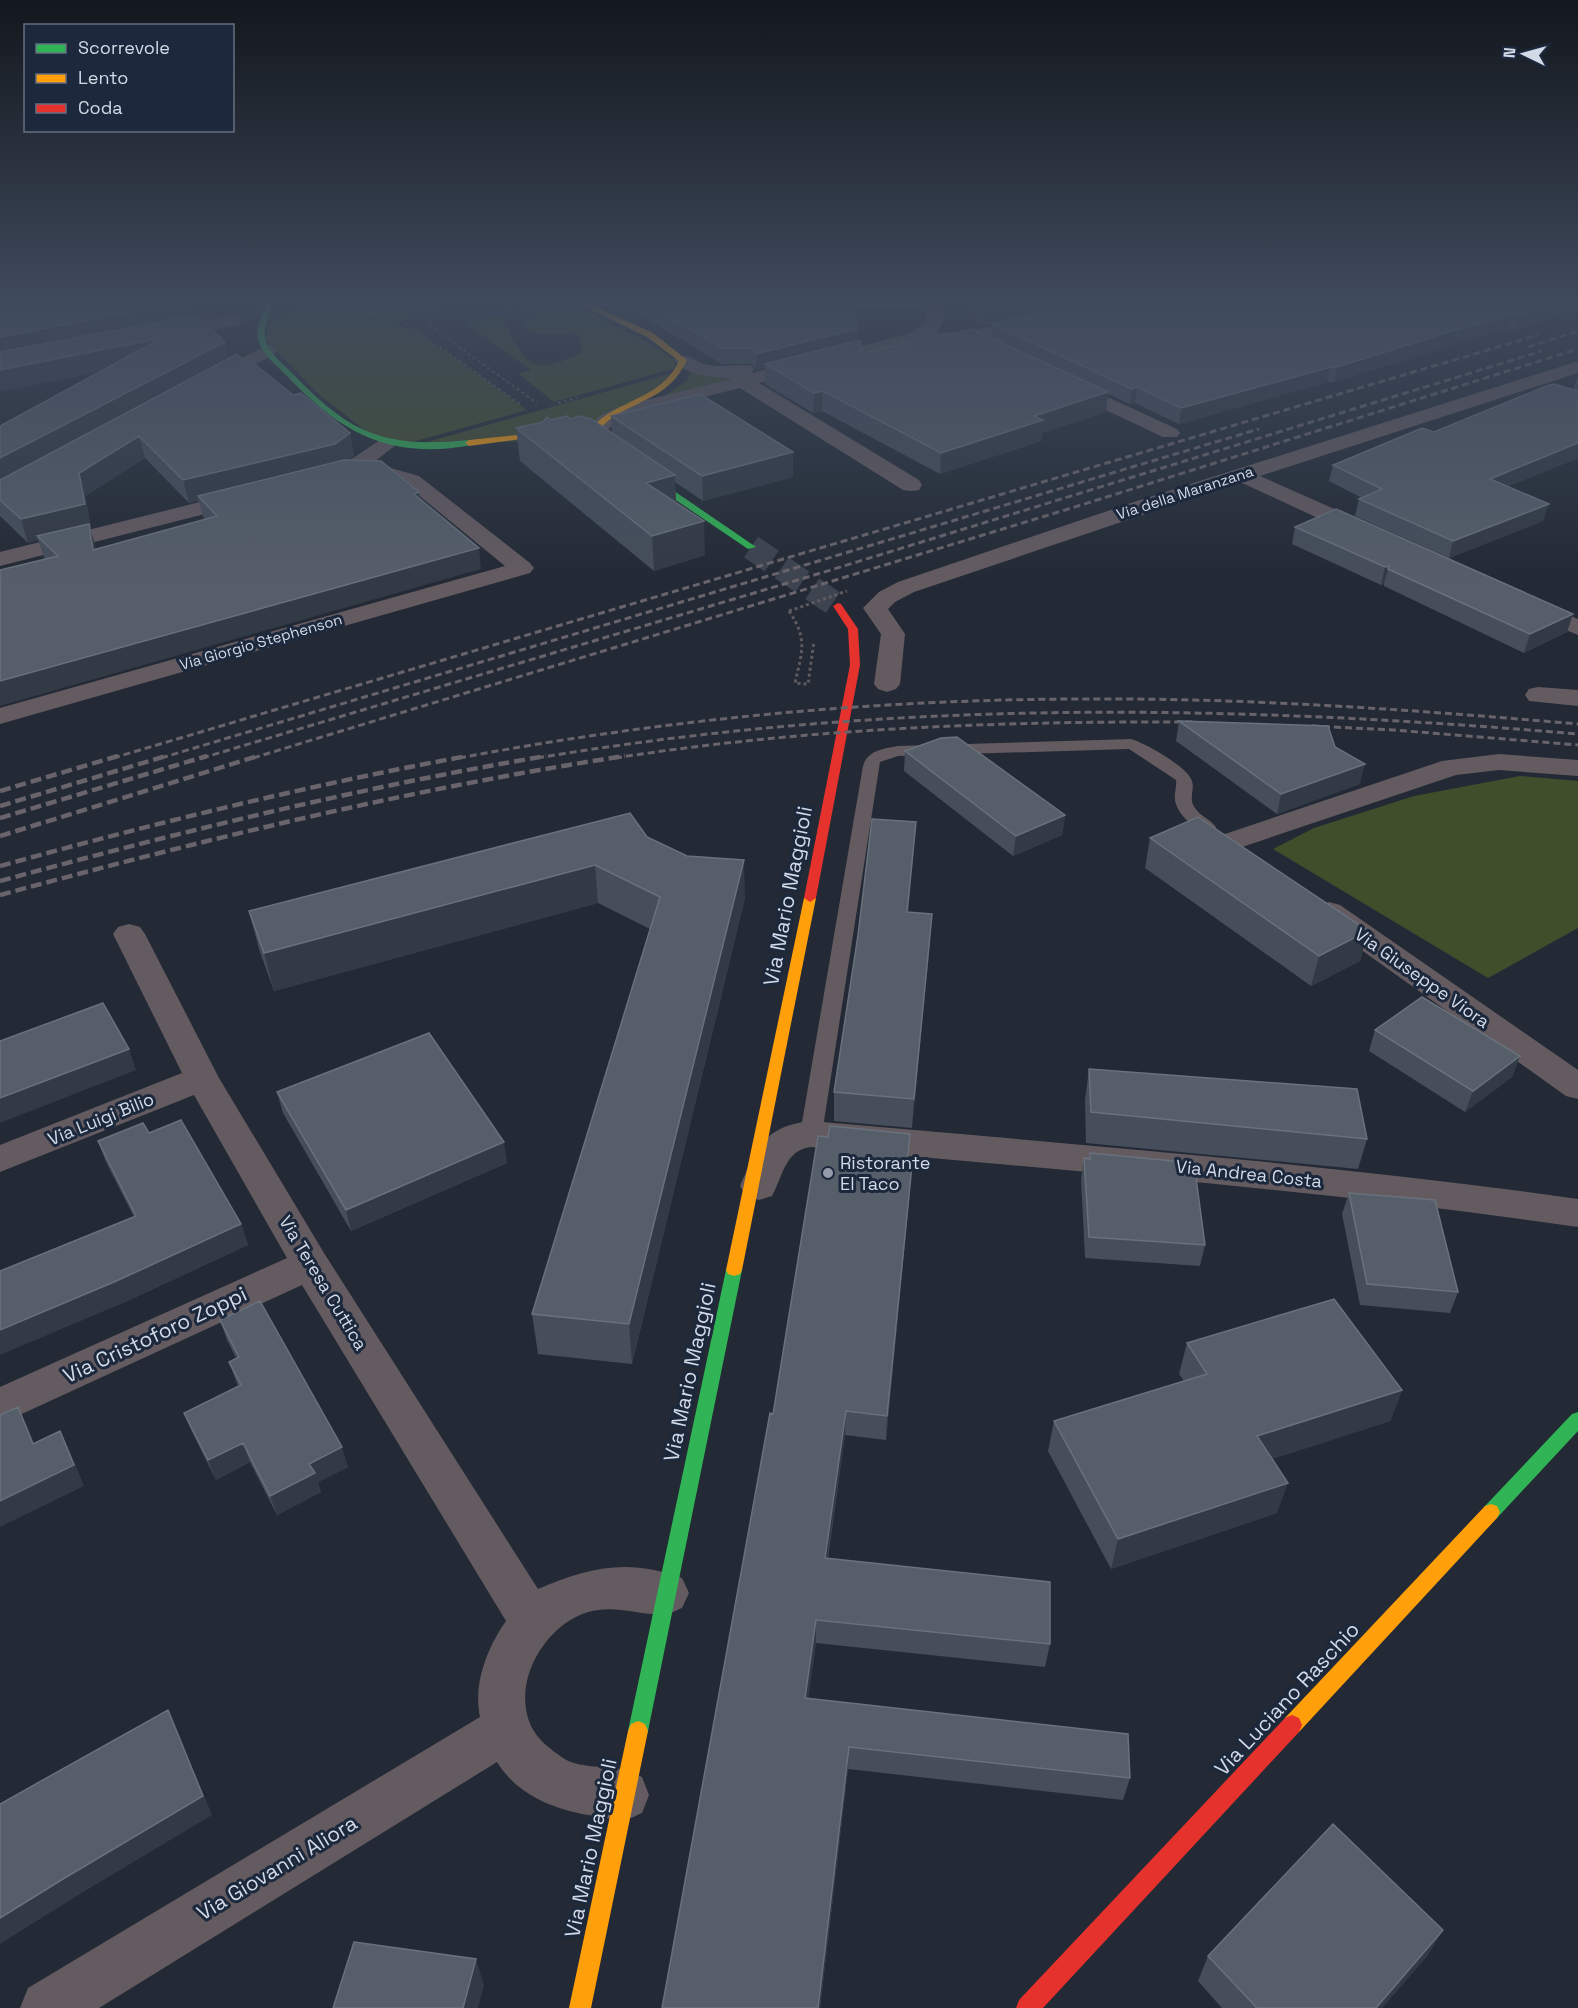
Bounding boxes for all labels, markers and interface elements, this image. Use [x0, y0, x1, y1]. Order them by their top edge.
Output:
legend [24, 24, 234, 132]
north arrow [1494, 24, 1554, 84]
text: Scorrevole [78, 36, 170, 59]
text: N [1499, 46, 1520, 59]
text: Lento [78, 66, 128, 89]
text: Coda [78, 96, 123, 119]
street label: Via della Maranzana [1114, 461, 1256, 524]
street label: Via Giorgio Stephenson [177, 609, 344, 674]
street label: Via Mario Maggioli [757, 804, 818, 988]
street label: Via Giuseppe Viora [1350, 922, 1494, 1033]
street label: Via Luigi Bilio [44, 1087, 157, 1150]
place label: Ristorante El Taco [840, 1151, 930, 1195]
street label: Via Andrea Costa [1175, 1154, 1323, 1193]
marker: Ristorante El Taco [821, 1166, 835, 1180]
street label: Via Teresa Cuttica [274, 1211, 373, 1354]
street label: Via Cristoforo Zoppi [59, 1280, 251, 1389]
street label: Via Mario Maggioli [657, 1280, 722, 1464]
street label: Via Luciano Raschio [1208, 1616, 1365, 1781]
street label: Via Mario Maggioli [558, 1756, 623, 1940]
street label: Via Giovanni Aliora [192, 1809, 362, 1926]

